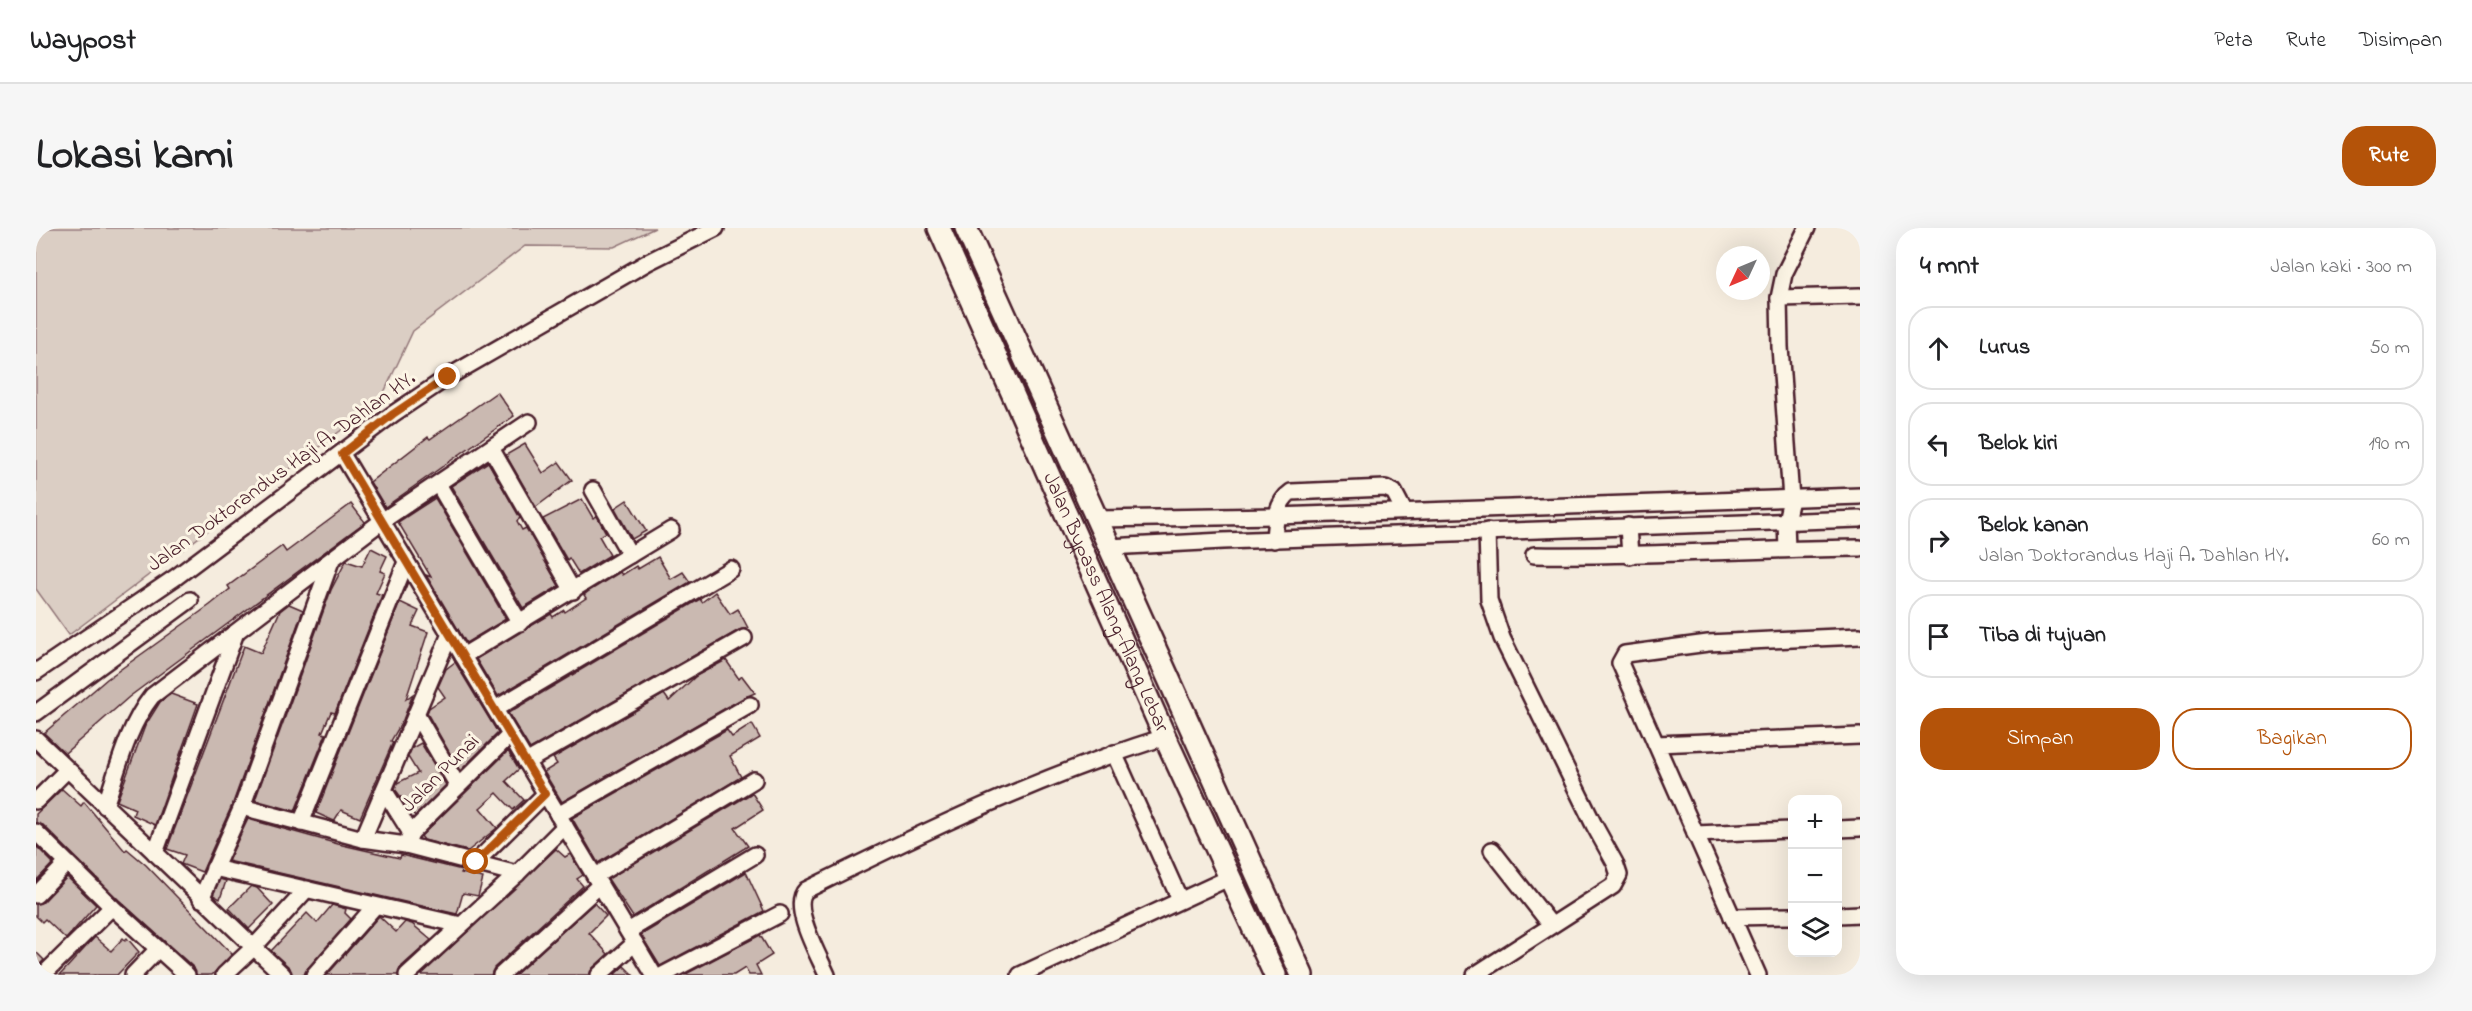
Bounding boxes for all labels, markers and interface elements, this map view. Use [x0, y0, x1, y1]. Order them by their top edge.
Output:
text: Waypost [30, 21, 136, 62]
text: Peta [2214, 26, 2253, 56]
text: Rute [2286, 26, 2326, 56]
text: Disimpan [2359, 26, 2442, 56]
text: Lokasi kami [36, 126, 234, 187]
button: Rute [2342, 126, 2436, 186]
north arrow [1716, 246, 1770, 300]
text: 4 mnt [1920, 248, 1979, 286]
text: Jalan kaki · 300 m [2270, 253, 2412, 282]
icon: ahead [1922, 332, 1955, 365]
text: Lurus [1979, 332, 2030, 364]
text: 50 m [2369, 334, 2410, 363]
route end [434, 363, 460, 389]
street label: Jalan Doktorandus Haji A. Dahlan HY. [142, 364, 422, 580]
icon: left [1922, 428, 1955, 461]
text: Belok kiri [1979, 428, 2058, 460]
text: 190 m [2368, 430, 2410, 459]
street label: Jalan Bypass Alang-Alang Lebar [1034, 468, 1176, 738]
text: Belok kanan [1979, 510, 2088, 542]
icon: right [1922, 524, 1955, 557]
text: 60 m [2372, 526, 2410, 555]
text: Jalan Doktorandus Haji A. Dahlan HY. [1979, 542, 2289, 571]
icon: arrive [1922, 620, 1955, 653]
text: Tiba di tujuan [1979, 620, 2106, 652]
button: Simpan [1920, 708, 2160, 770]
button: Bagikan [2172, 708, 2412, 770]
street label: Jalan Punai [395, 728, 487, 820]
map controls [1788, 795, 1842, 957]
button: + [1788, 795, 1842, 849]
route start [462, 848, 488, 874]
button: − [1788, 849, 1842, 903]
button: layers [1788, 903, 1842, 957]

